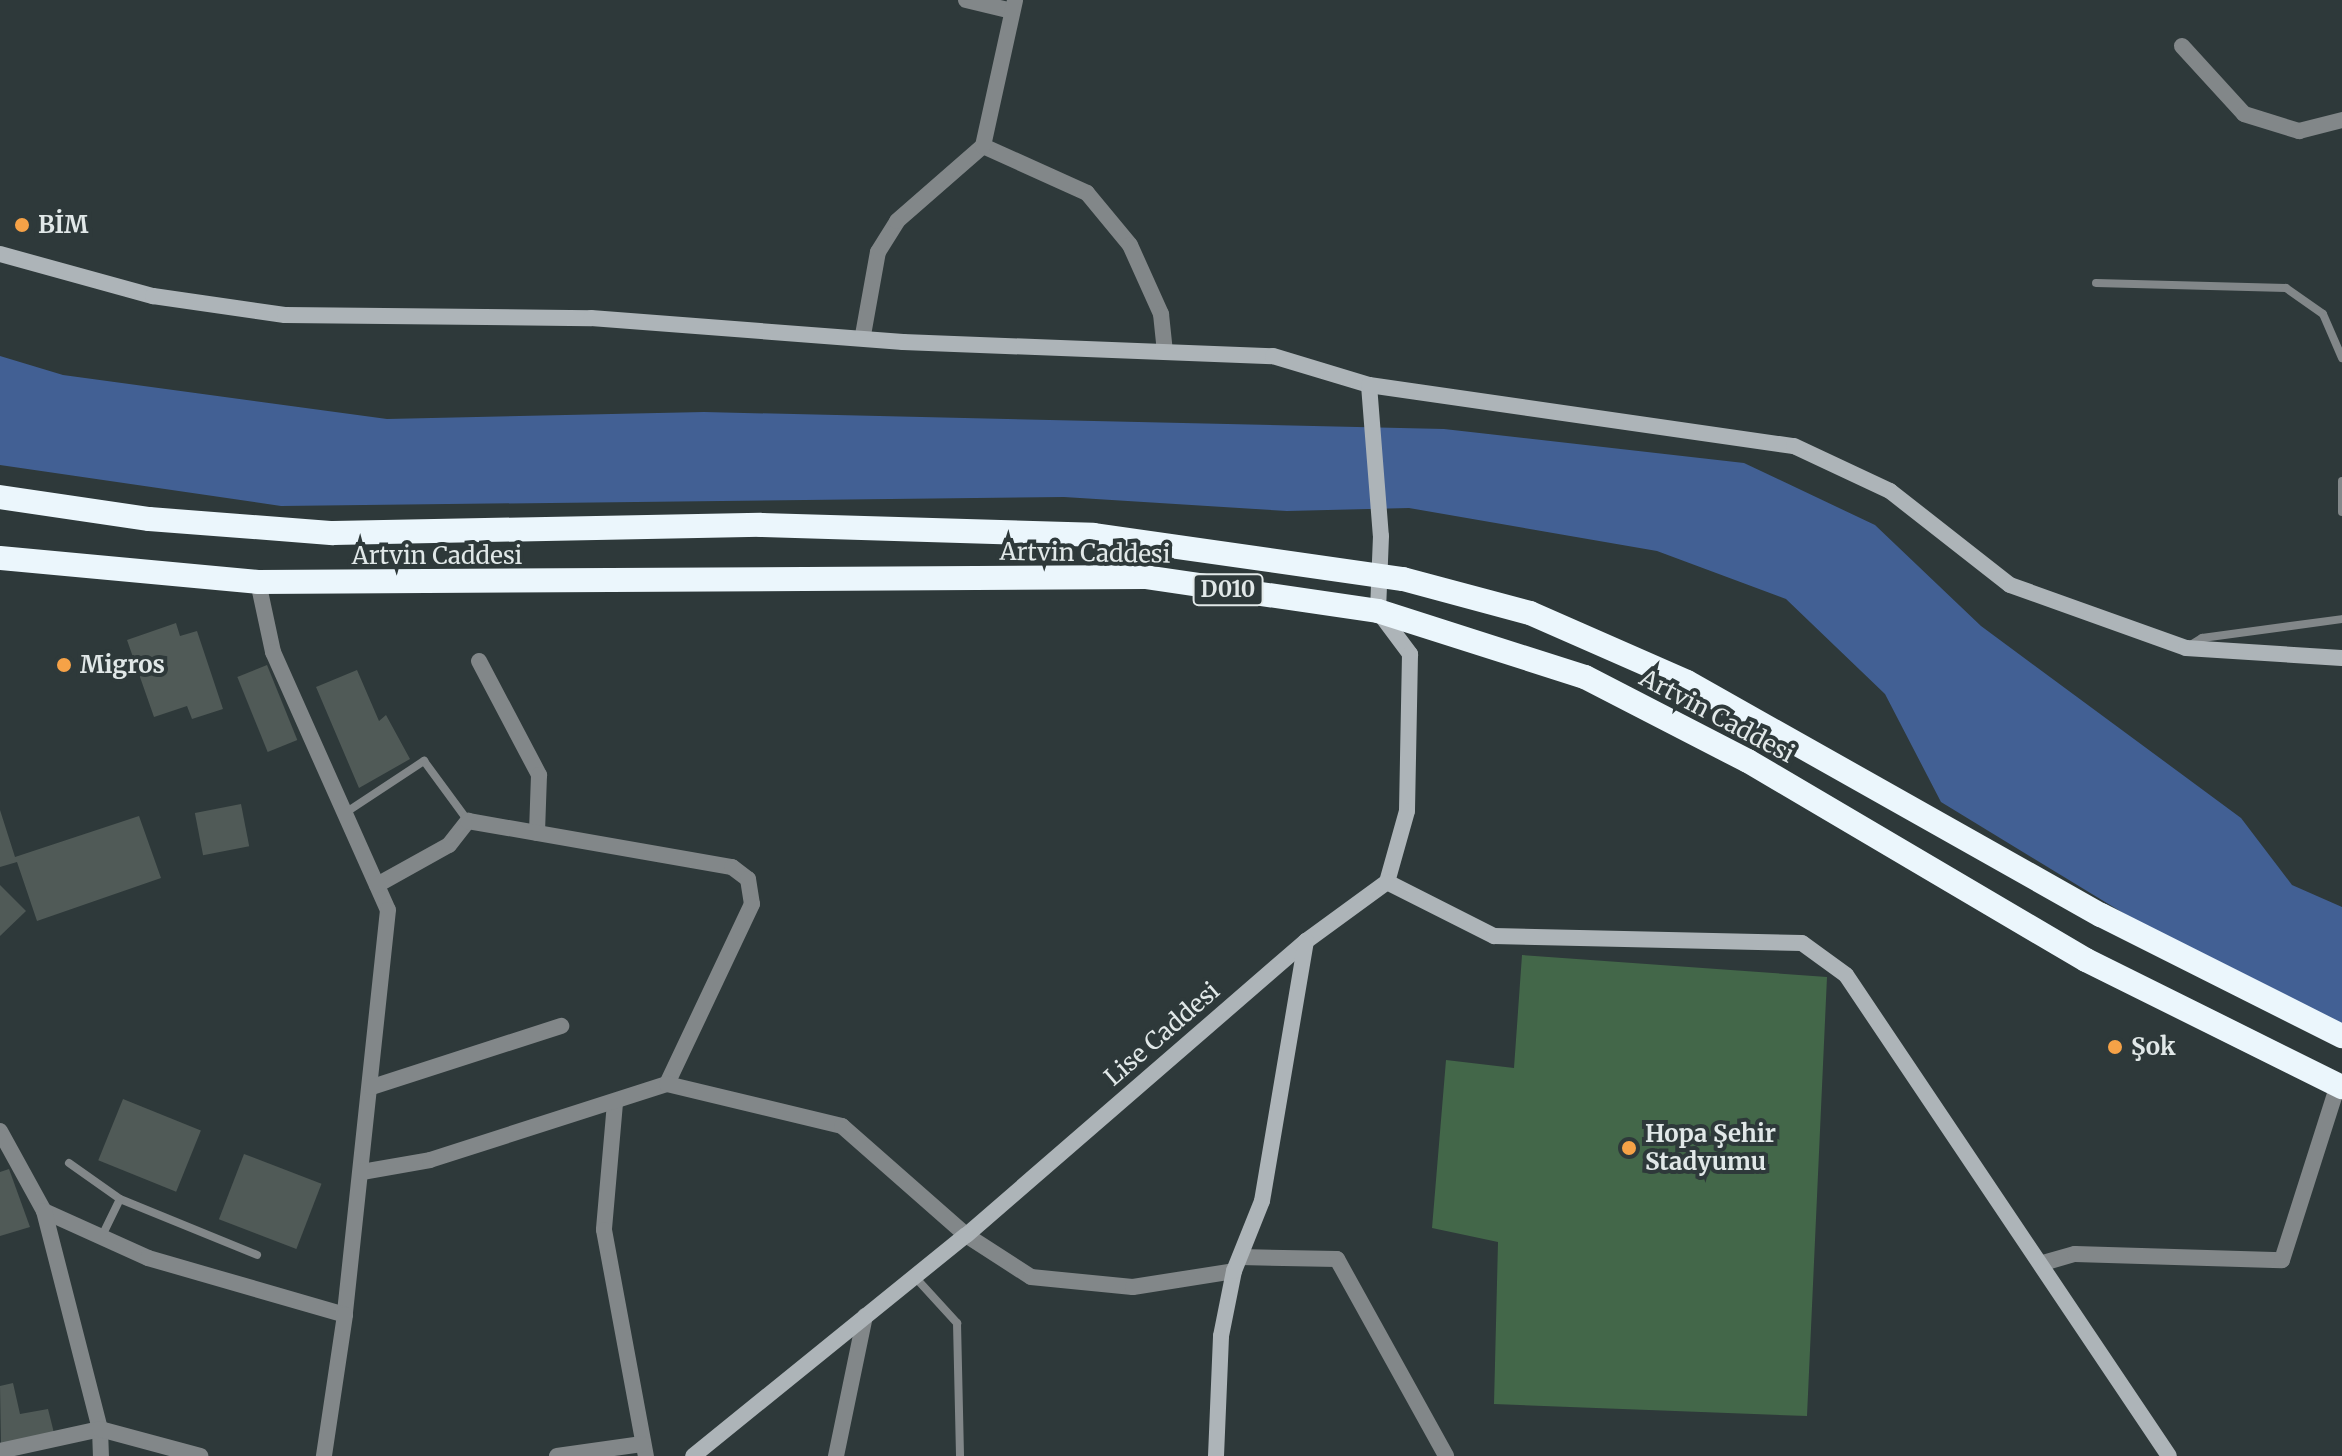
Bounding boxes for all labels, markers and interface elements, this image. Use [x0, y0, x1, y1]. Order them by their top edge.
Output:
place label: BİM [38, 211, 88, 239]
marker: BİM [13, 216, 31, 234]
street label: Artvin Caddesi [999, 537, 1171, 569]
street label: Artvin Caddesi [352, 542, 522, 570]
road number: D010 [1192, 572, 1264, 608]
place label: Migros [80, 651, 165, 679]
marker: Migros [55, 656, 73, 674]
street label: Artvin Caddesi [1635, 663, 1799, 769]
street label: Lise Caddesi [1099, 976, 1225, 1092]
place label: Şok [2131, 1033, 2176, 1061]
marker: Şok [2106, 1038, 2124, 1056]
place label: Hopa Şehir Stadyumu [1645, 1120, 1776, 1176]
marker: Hopa Şehir Stadyumu [1620, 1139, 1638, 1157]

